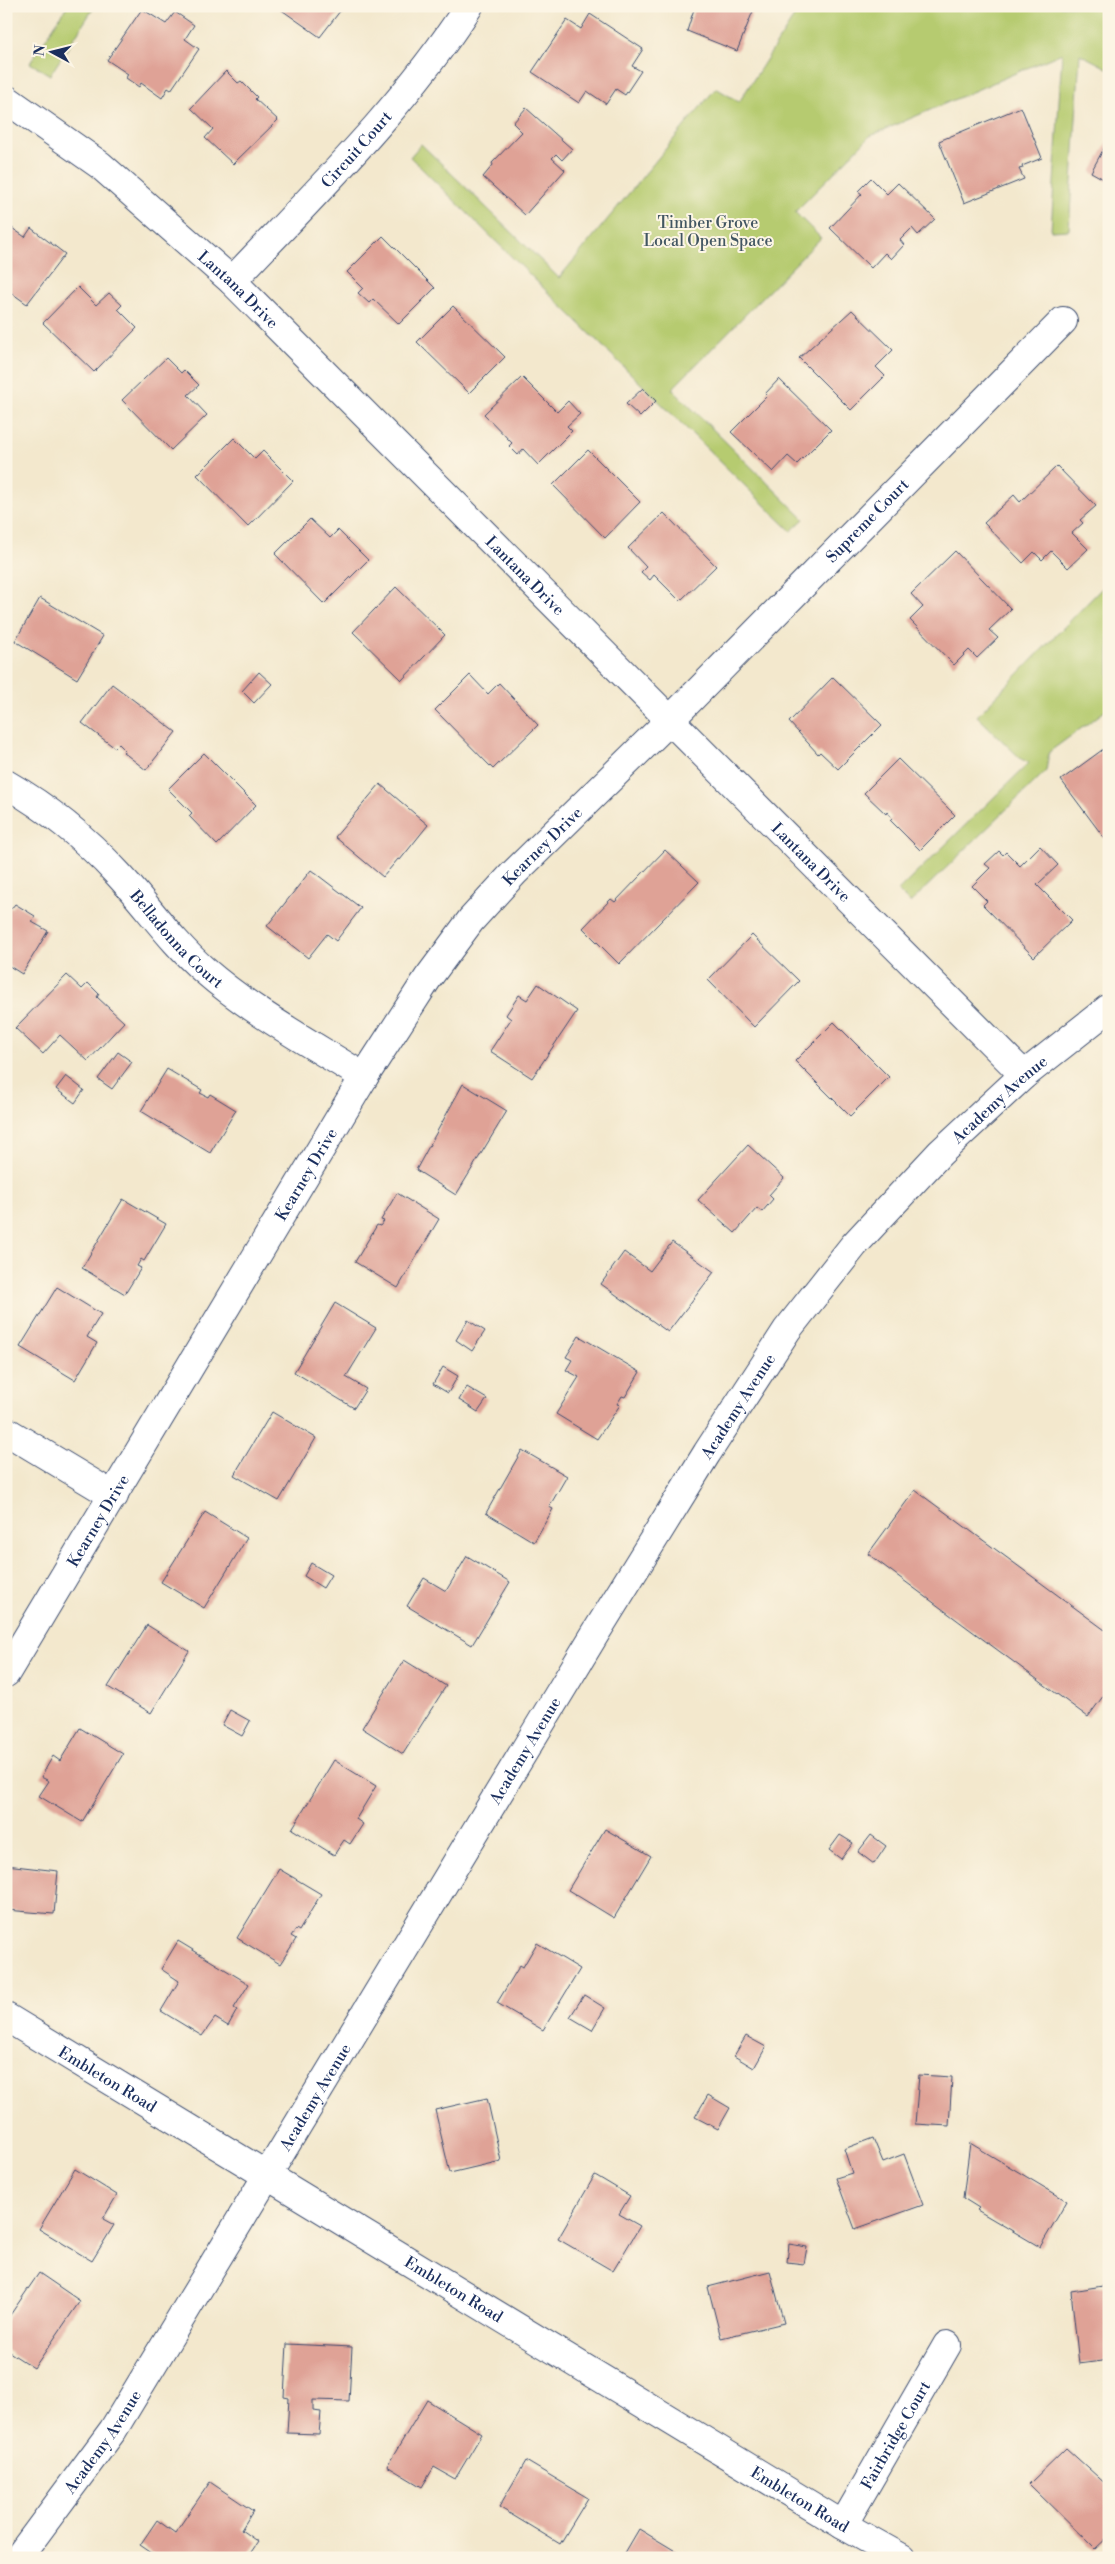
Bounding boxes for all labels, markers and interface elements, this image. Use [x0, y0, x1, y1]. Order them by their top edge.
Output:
north arrow [28, 28, 78, 78]
text: N [30, 44, 50, 57]
street label: Circuit Court [317, 107, 397, 192]
park label: Timber Grove Local Open Space [643, 213, 773, 251]
street label: Lantana Drive [194, 247, 282, 333]
street label: Supreme Court [822, 474, 913, 567]
street label: Lantana Drive [481, 532, 568, 620]
street label: Kearney Drive [498, 803, 587, 890]
street label: Lantana Drive [767, 819, 854, 906]
street label: Belladonna Court [125, 885, 227, 993]
street label: Academy Avenue [947, 1052, 1052, 1149]
street label: Kearney Drive [271, 1125, 342, 1225]
street label: Academy Avenue [696, 1350, 780, 1464]
street label: Kearney Drive [63, 1471, 134, 1571]
street label: Academy Avenue [485, 1694, 566, 1809]
street label: Academy Avenue [275, 2040, 356, 2155]
street label: Embleton Road [54, 2042, 160, 2117]
street label: Embleton Road [401, 2252, 506, 2327]
street label: Fairbridge Court [857, 2377, 935, 2493]
street label: Academy Avenue [60, 2386, 146, 2499]
street label: Embleton Road [747, 2462, 852, 2537]

